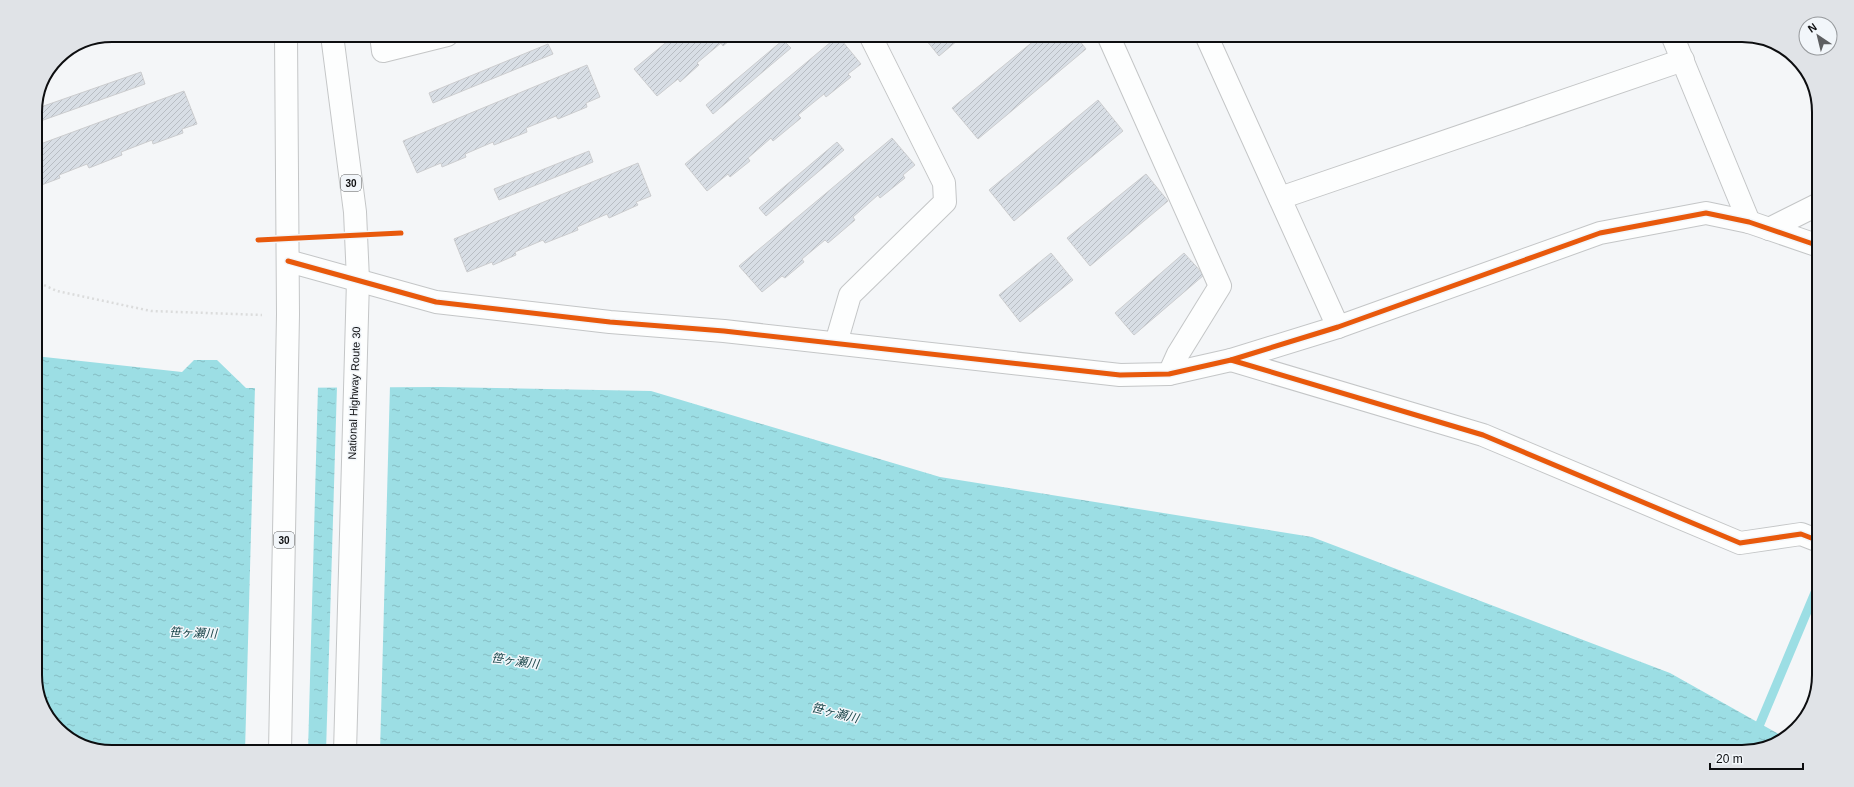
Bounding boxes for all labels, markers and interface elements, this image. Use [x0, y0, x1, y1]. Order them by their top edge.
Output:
north arrow [1798, 16, 1838, 56]
text: N [1806, 21, 1819, 35]
road number: 30 [341, 175, 361, 191]
street label: National Highway Route 30 [346, 326, 362, 460]
road number: 30 [274, 532, 294, 548]
water label: 笹ヶ瀬川 [169, 625, 219, 641]
water label: 笹ヶ瀬川 [490, 651, 542, 672]
water label: 笹ヶ瀬川 [810, 700, 862, 726]
scale bar [1710, 745, 1803, 771]
text: 20 m [1716, 752, 1743, 766]

